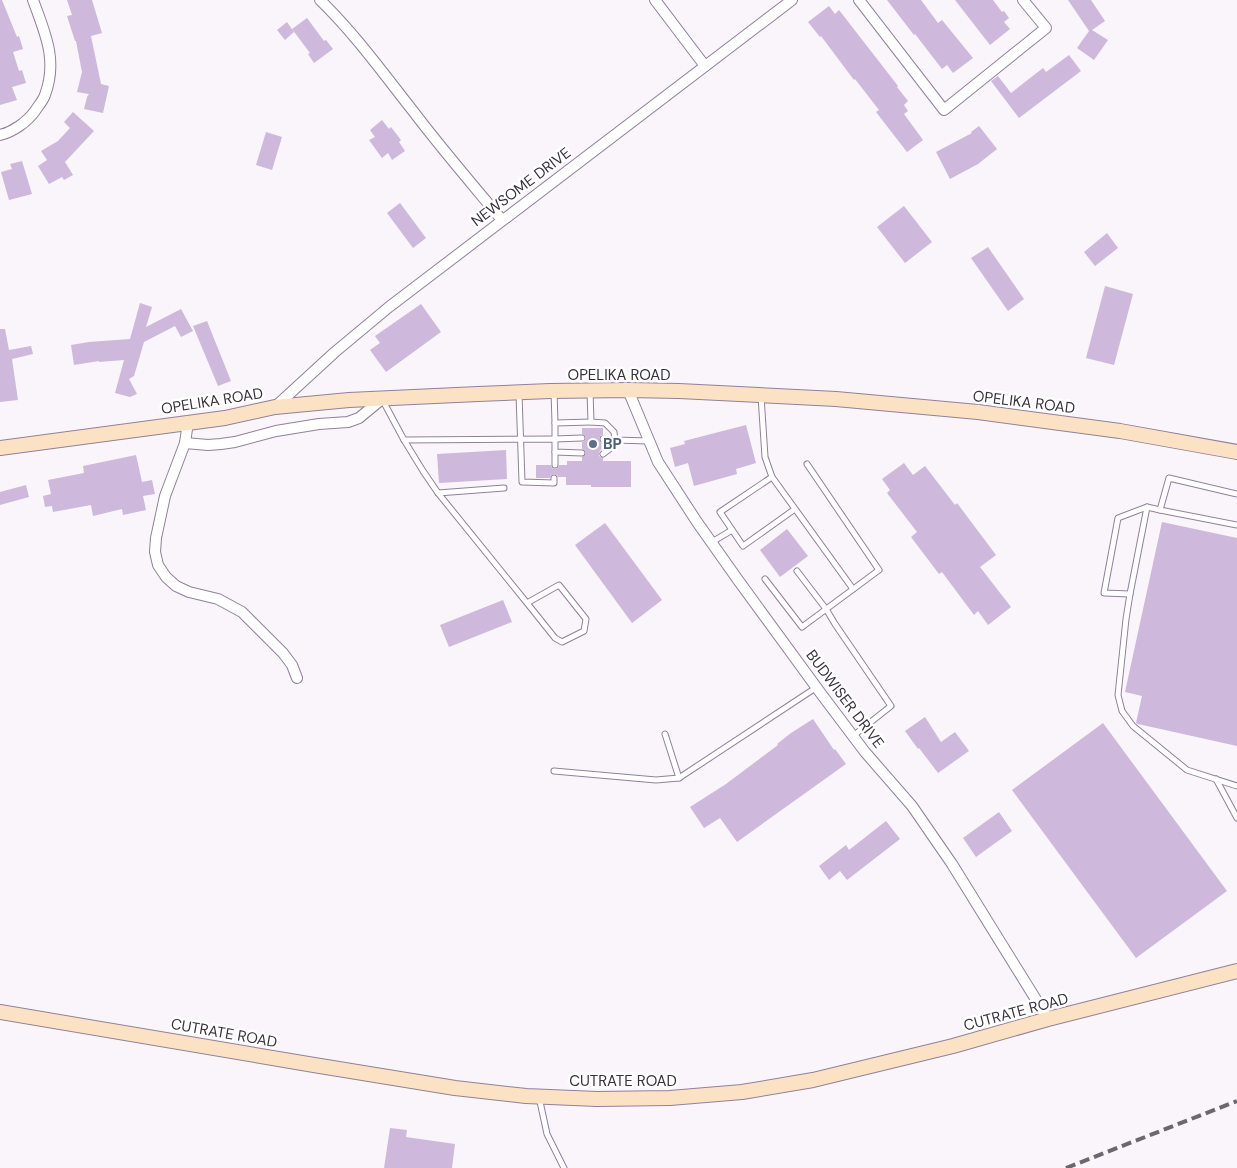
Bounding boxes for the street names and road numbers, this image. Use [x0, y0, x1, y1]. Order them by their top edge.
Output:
street label: NEWSOME DRIVE [467, 143, 575, 231]
street label: OPELIKA ROAD [568, 365, 670, 385]
street label: OPELIKA ROAD [160, 383, 264, 419]
street label: OPELIKA ROAD [972, 386, 1076, 418]
street label: BUDWISER DRIVE [801, 646, 889, 752]
street label: CUTRATE ROAD [961, 988, 1071, 1036]
street label: CUTRATE ROAD [169, 1014, 279, 1052]
street label: CUTRATE ROAD [569, 1071, 677, 1091]

